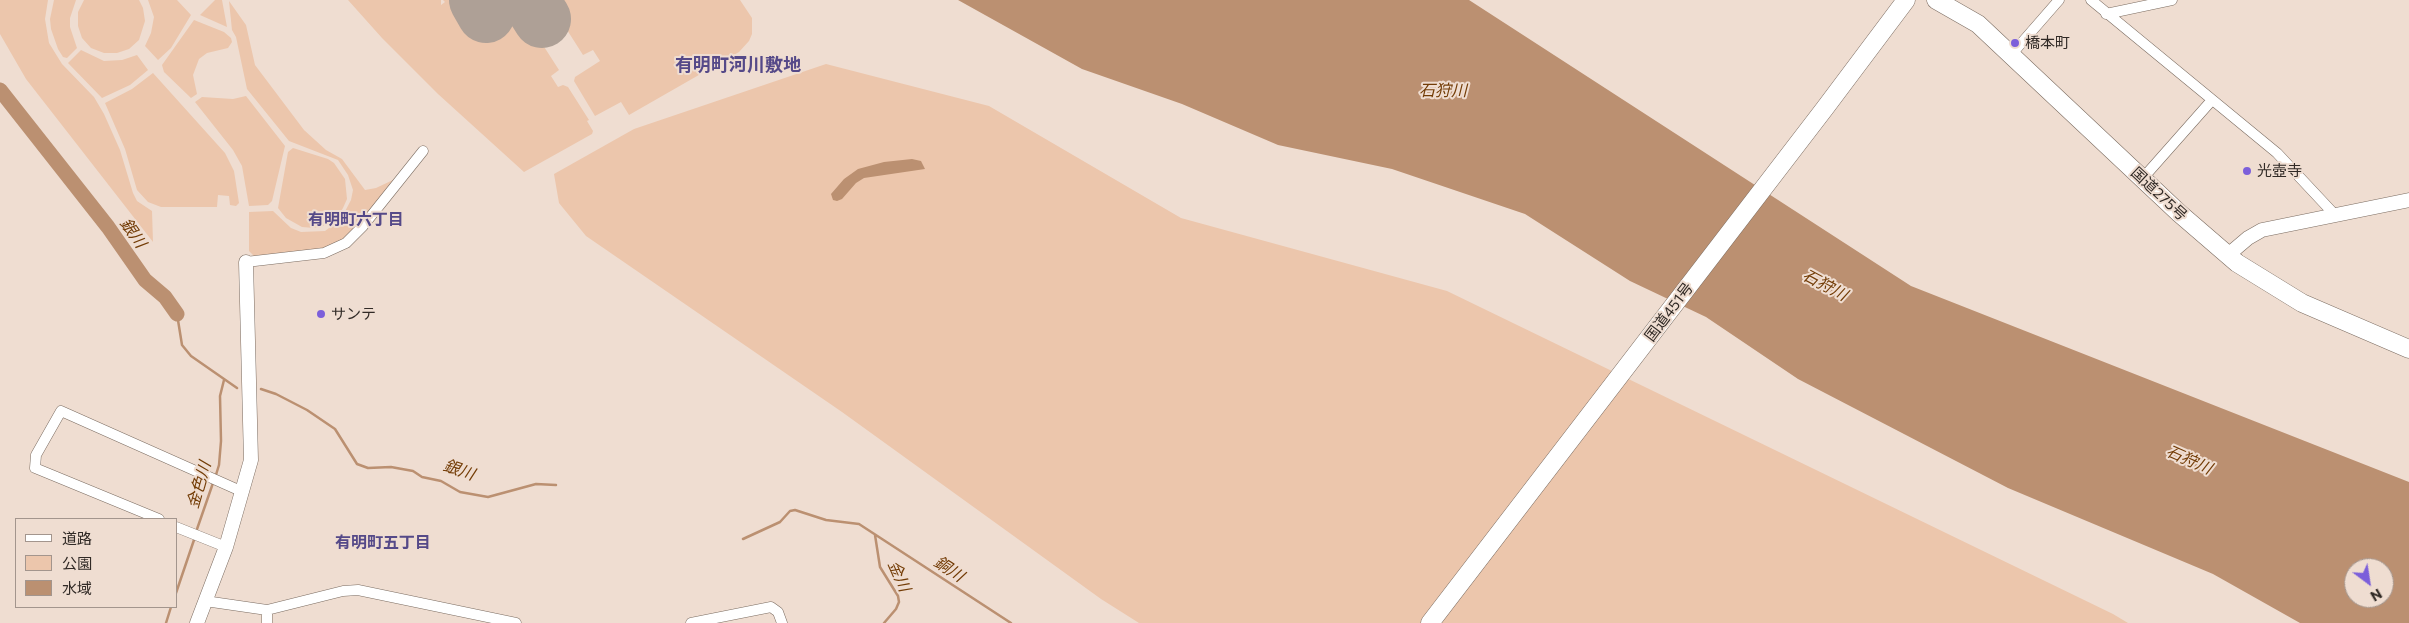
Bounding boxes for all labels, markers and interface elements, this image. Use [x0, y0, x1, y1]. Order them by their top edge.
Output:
place label: 橋本町 [2025, 34, 2070, 52]
marker: 橋本町 [2009, 37, 2021, 49]
district label: 有明町河川敷地 [675, 54, 801, 76]
water label: 石狩川 [1419, 81, 1467, 101]
place label: 光壺寺 [2257, 162, 2302, 180]
street label: 国道275号 [2127, 164, 2191, 224]
marker: 光壺寺 [2241, 165, 2253, 177]
district label: 有明町六丁目 [308, 210, 404, 230]
water label: 銀川 [116, 214, 150, 252]
water label: 石狩川 [1799, 265, 1851, 305]
street label: 国道451号 [1641, 279, 1697, 345]
place label: サンテ [331, 305, 376, 323]
marker: サンテ [315, 308, 327, 320]
water label: 石狩川 [2163, 441, 2215, 479]
water label: 銀川 [441, 456, 477, 484]
water label: 金色川 [183, 459, 215, 511]
legend [15, 518, 178, 608]
text: 道路 [62, 529, 92, 547]
district label: 有明町五丁目 [335, 533, 431, 553]
water label: 銅川 [930, 552, 968, 586]
text: 公園 [62, 554, 92, 572]
water label: 金川 [884, 557, 914, 595]
north arrow [2344, 558, 2394, 608]
text: 水域 [62, 579, 92, 597]
text: N [2368, 585, 2385, 605]

